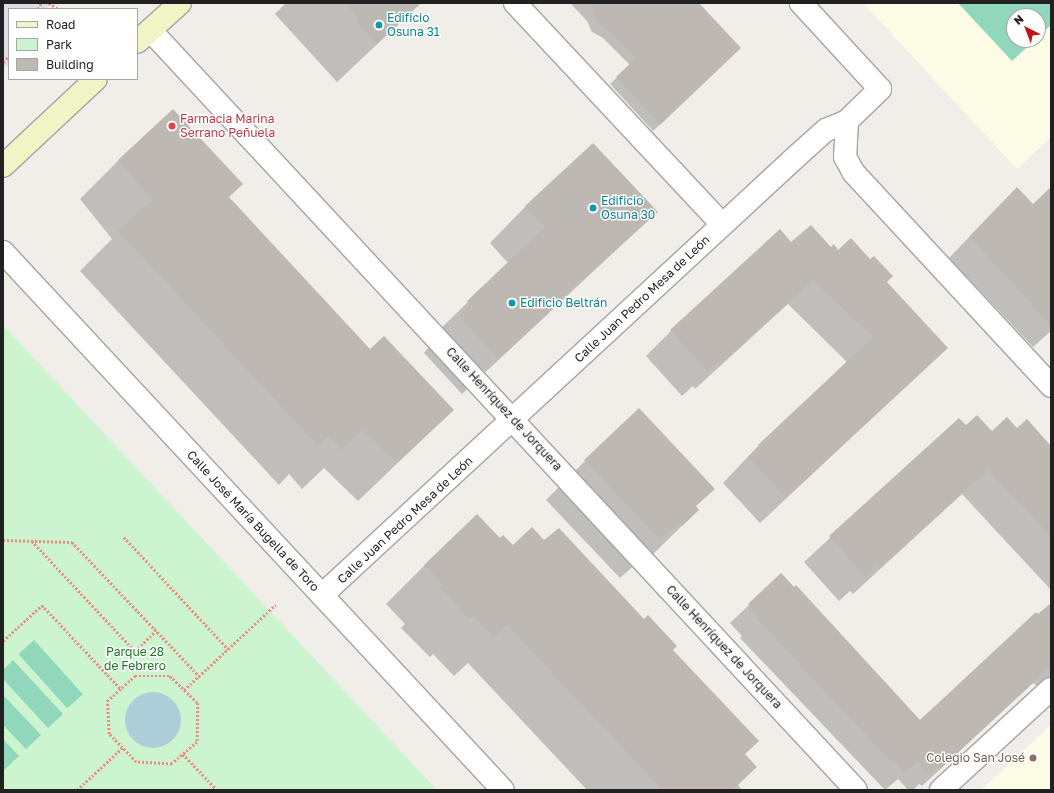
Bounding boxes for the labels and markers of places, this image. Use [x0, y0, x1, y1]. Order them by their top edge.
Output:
place label: Edificio Osuna 31 [387, 11, 439, 39]
marker: Edificio Osuna 31 [374, 20, 384, 30]
place label: Farmacia Marina Serrano Peñuela [180, 112, 275, 140]
marker: Farmacia Marina Serrano Peñuela [167, 121, 177, 131]
place label: Edificio Osuna 30 [601, 194, 655, 222]
marker: Edificio Osuna 30 [588, 203, 598, 213]
place label: Edificio Beltrán [520, 296, 607, 310]
marker: Edificio Beltrán [507, 298, 517, 308]
place label: Colegio San José [926, 751, 1025, 765]
marker: Colegio San José [1028, 753, 1038, 763]

